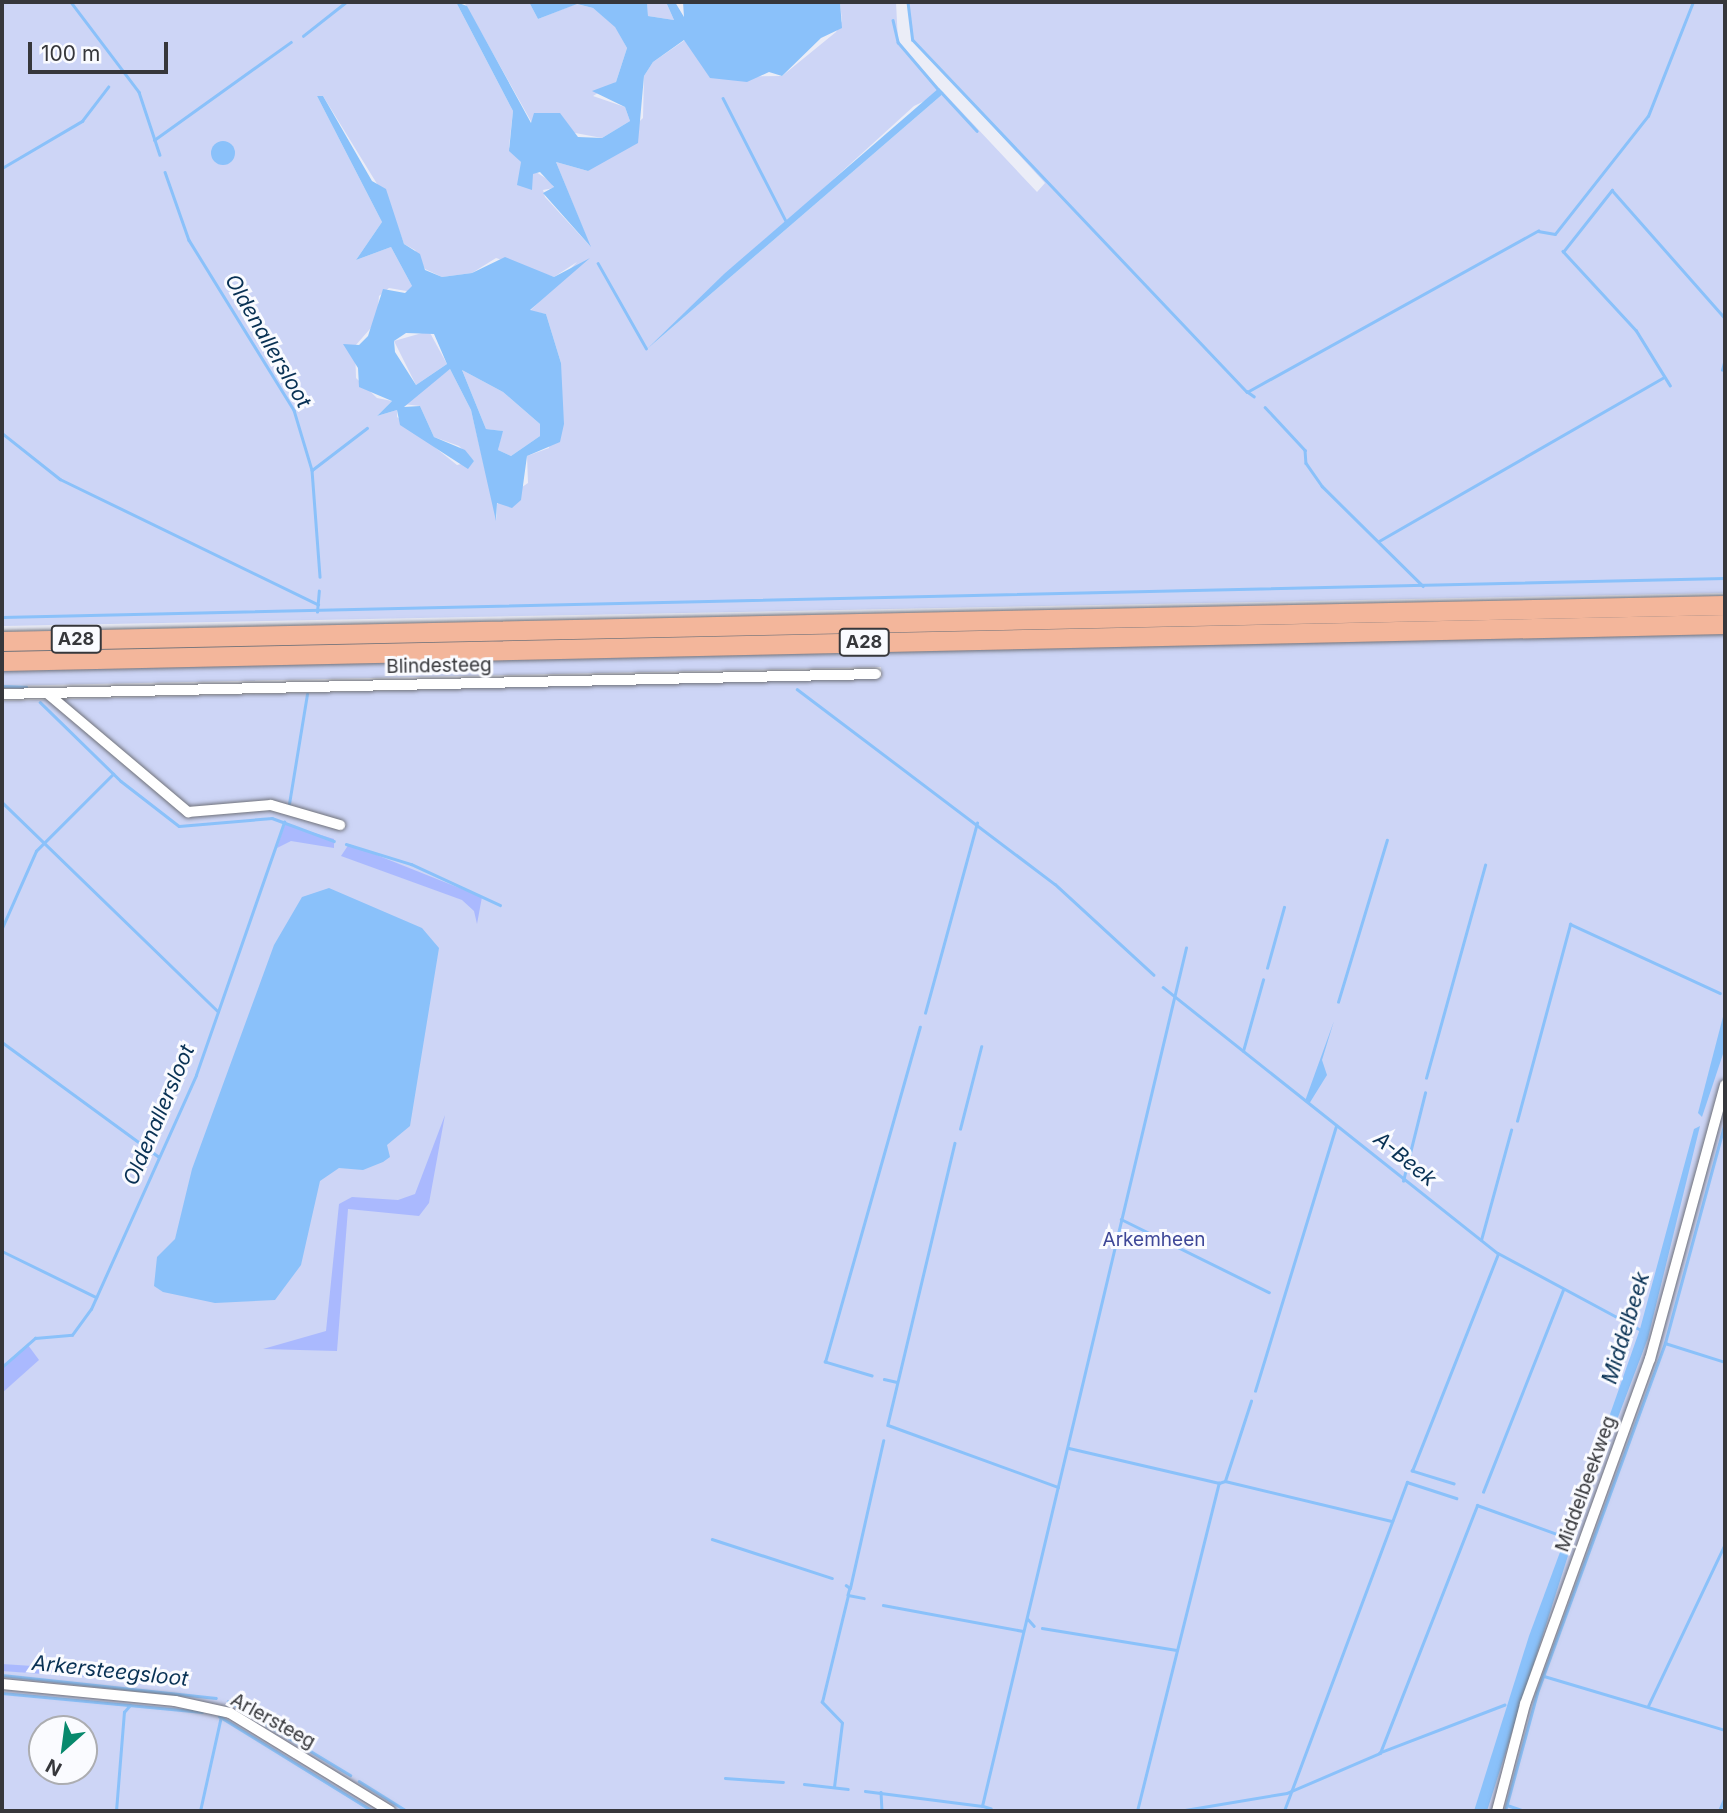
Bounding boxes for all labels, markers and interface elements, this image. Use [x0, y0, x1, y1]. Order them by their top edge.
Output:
scale bar [32, 28, 172, 72]
text: 100 m [41, 41, 100, 66]
water label: Oldenallersloot [220, 270, 316, 412]
road number: A28 [50, 624, 102, 654]
road number: A28 [838, 628, 890, 656]
street label: Blindesteeg [386, 654, 492, 678]
water label: Oldenallersloot [118, 1041, 200, 1189]
water label: A-Beek [1369, 1126, 1441, 1192]
park label: Arkemheen [1103, 1229, 1205, 1251]
water label: Middelbeek [1597, 1269, 1655, 1387]
street label: Middelbeekweg [1551, 1413, 1621, 1555]
water label: Arkersteegsloot [31, 1650, 189, 1692]
street label: Arlersteeg [227, 1688, 319, 1754]
north arrow [28, 1715, 98, 1785]
text: N [42, 1754, 66, 1781]

